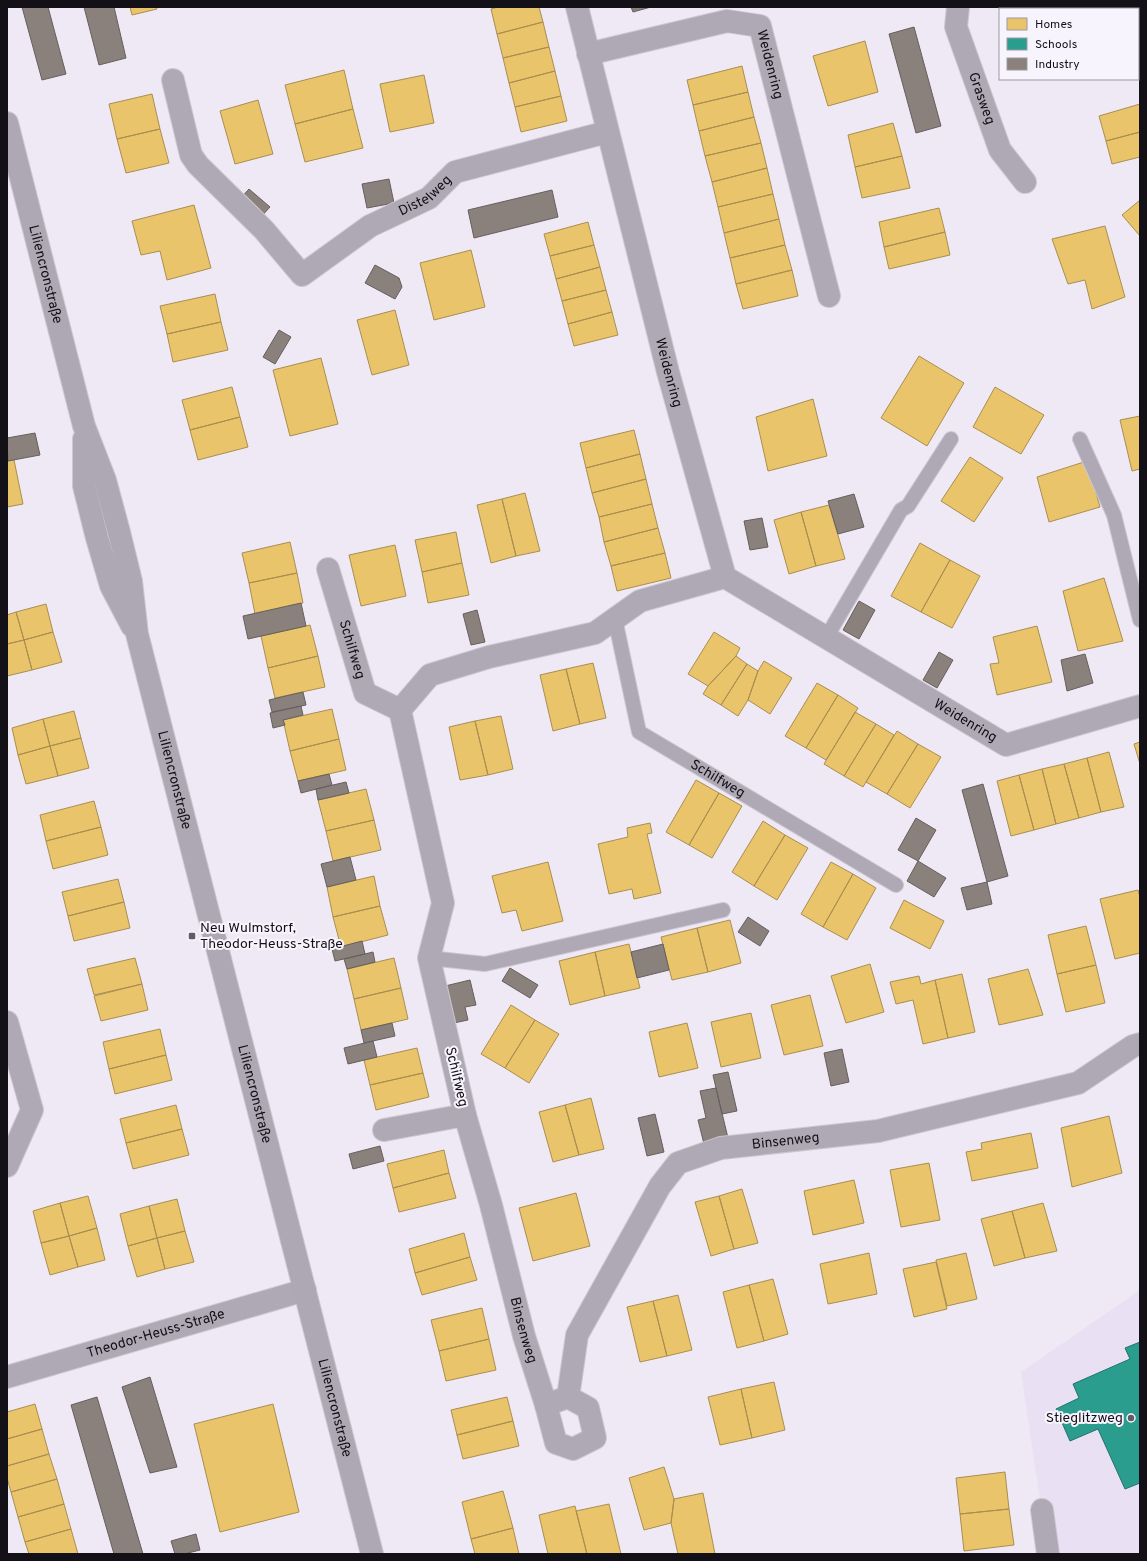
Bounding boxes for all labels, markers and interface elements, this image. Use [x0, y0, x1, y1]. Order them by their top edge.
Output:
legend [999, 8, 1139, 80]
text: Homes [1035, 17, 1072, 33]
street label: Weidenring [753, 28, 787, 101]
text: Schools [1035, 37, 1077, 53]
text: Industry [1035, 57, 1080, 73]
street label: Grasweg [964, 70, 999, 127]
street label: Distelweg [396, 172, 455, 220]
street label: Liliencronstraße [25, 223, 66, 325]
street label: Weidenring [651, 336, 686, 409]
street label: Schilfweg [335, 618, 369, 681]
street label: Weidenring [930, 695, 1000, 746]
street label: Liliencronstraße [154, 729, 195, 831]
street label: Schilfweg [687, 756, 748, 802]
place label: Neu Wulmstorf, Theodor-Heuss-Straße [200, 920, 343, 953]
marker: Neu Wulmstorf, Theodor-Heuss-Straße [187, 931, 197, 941]
street label: Liliencronstraße [234, 1043, 275, 1145]
street label: Schilfweg [441, 1046, 471, 1108]
street label: Binsenweg [751, 1129, 820, 1153]
street label: Binsenweg [506, 1295, 541, 1366]
street label: Theodor-Heuss-Straße [85, 1305, 227, 1362]
street label: Liliencronstraße [314, 1357, 355, 1459]
place label: Stieglitzweg [1046, 1410, 1123, 1427]
marker: Stieglitzweg [1126, 1413, 1136, 1423]

